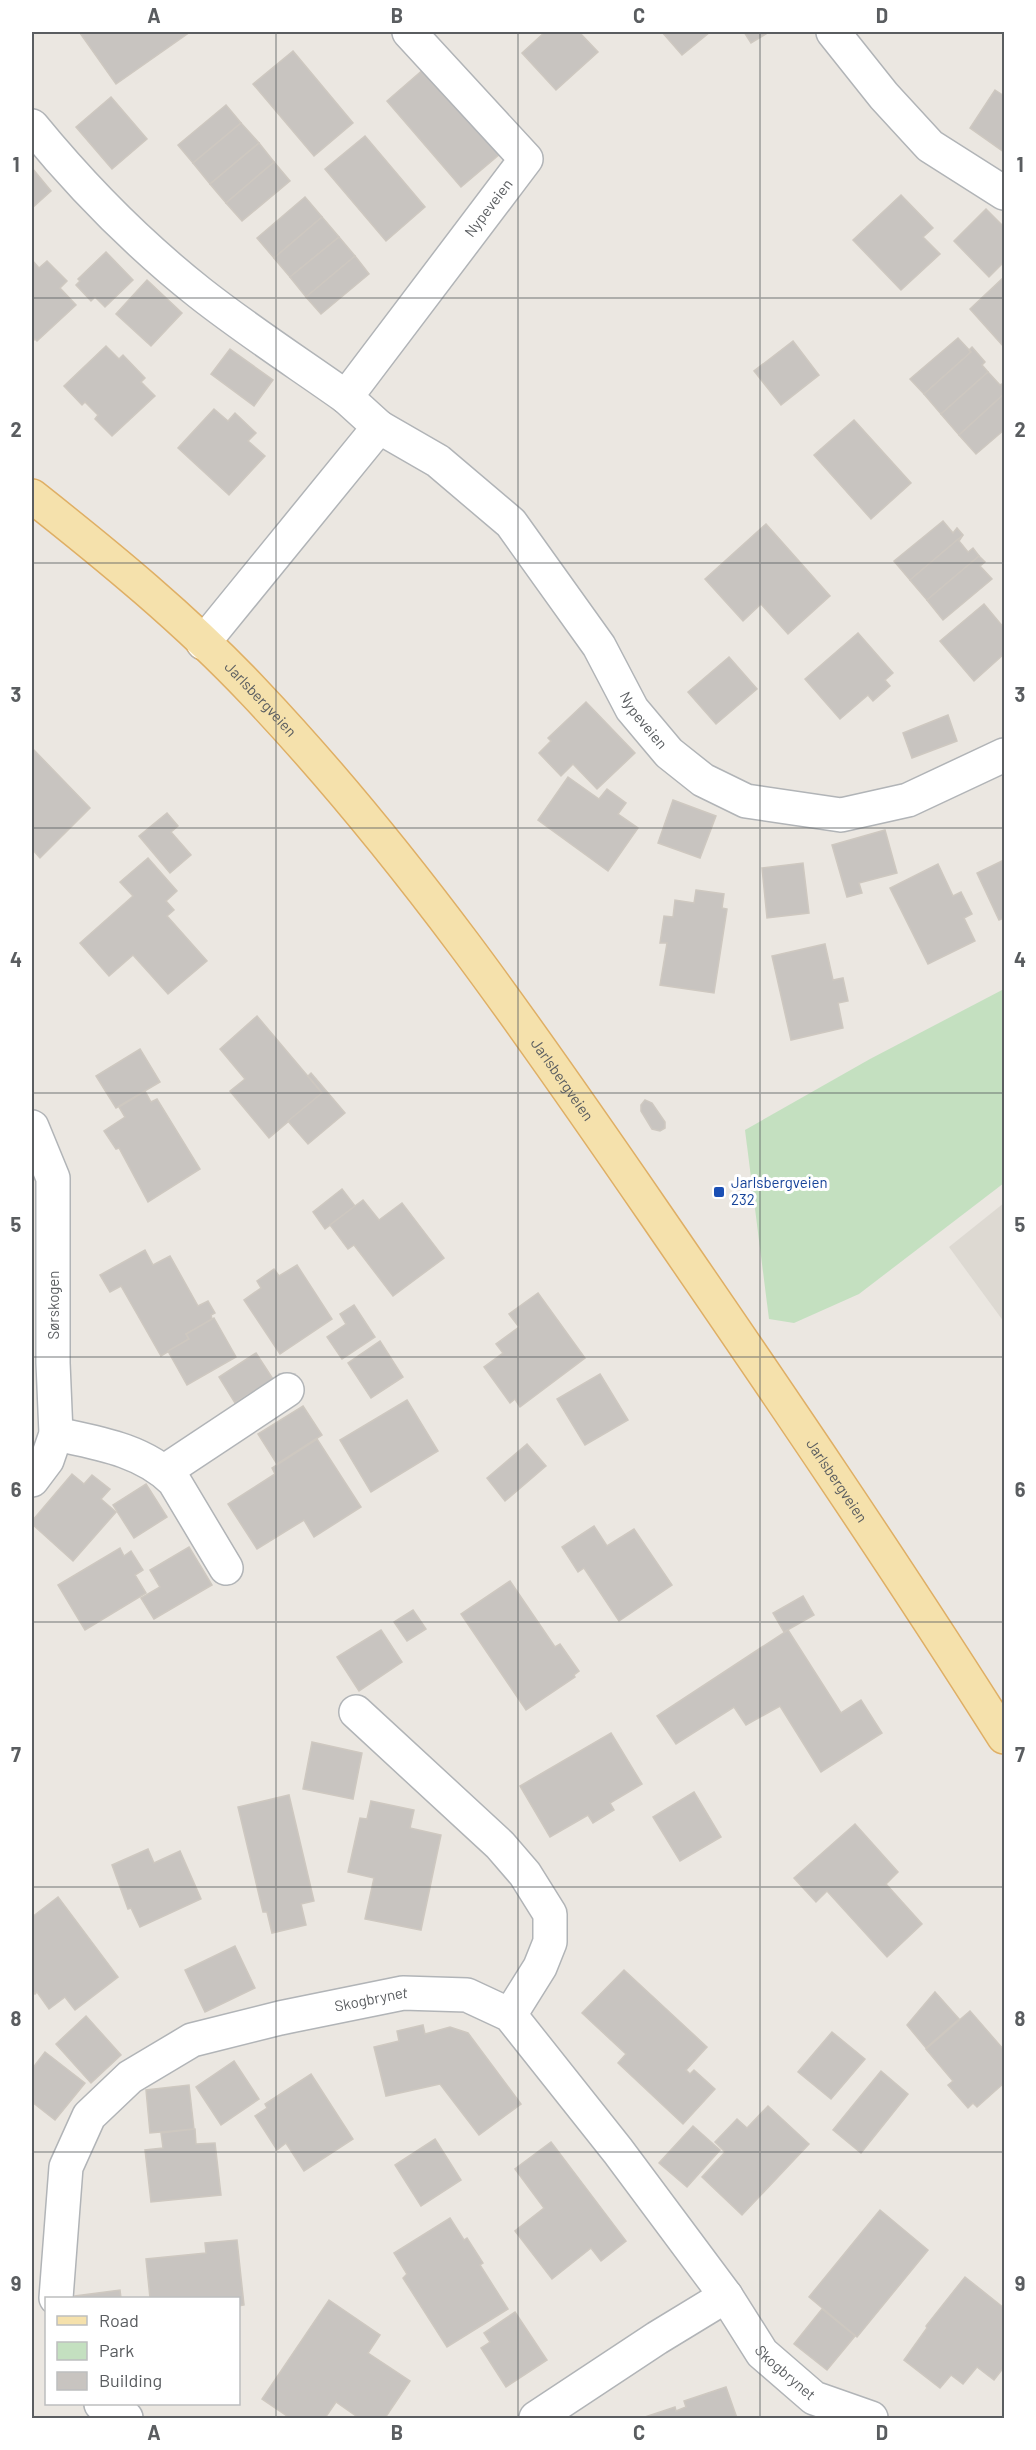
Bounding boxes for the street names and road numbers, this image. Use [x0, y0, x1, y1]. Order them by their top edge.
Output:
street label: Nypeveien [460, 175, 516, 240]
street label: Jarlsbergveien [221, 657, 301, 740]
street label: Nypeveien [616, 688, 672, 752]
street label: Jarlsbergveien [528, 1034, 598, 1124]
street label: Sørskogen [44, 1271, 62, 1339]
street label: Jarlsbergveien [803, 1435, 872, 1525]
street label: Skogbrynet [333, 1983, 408, 2015]
street label: Skogbrynet [752, 2342, 820, 2403]

